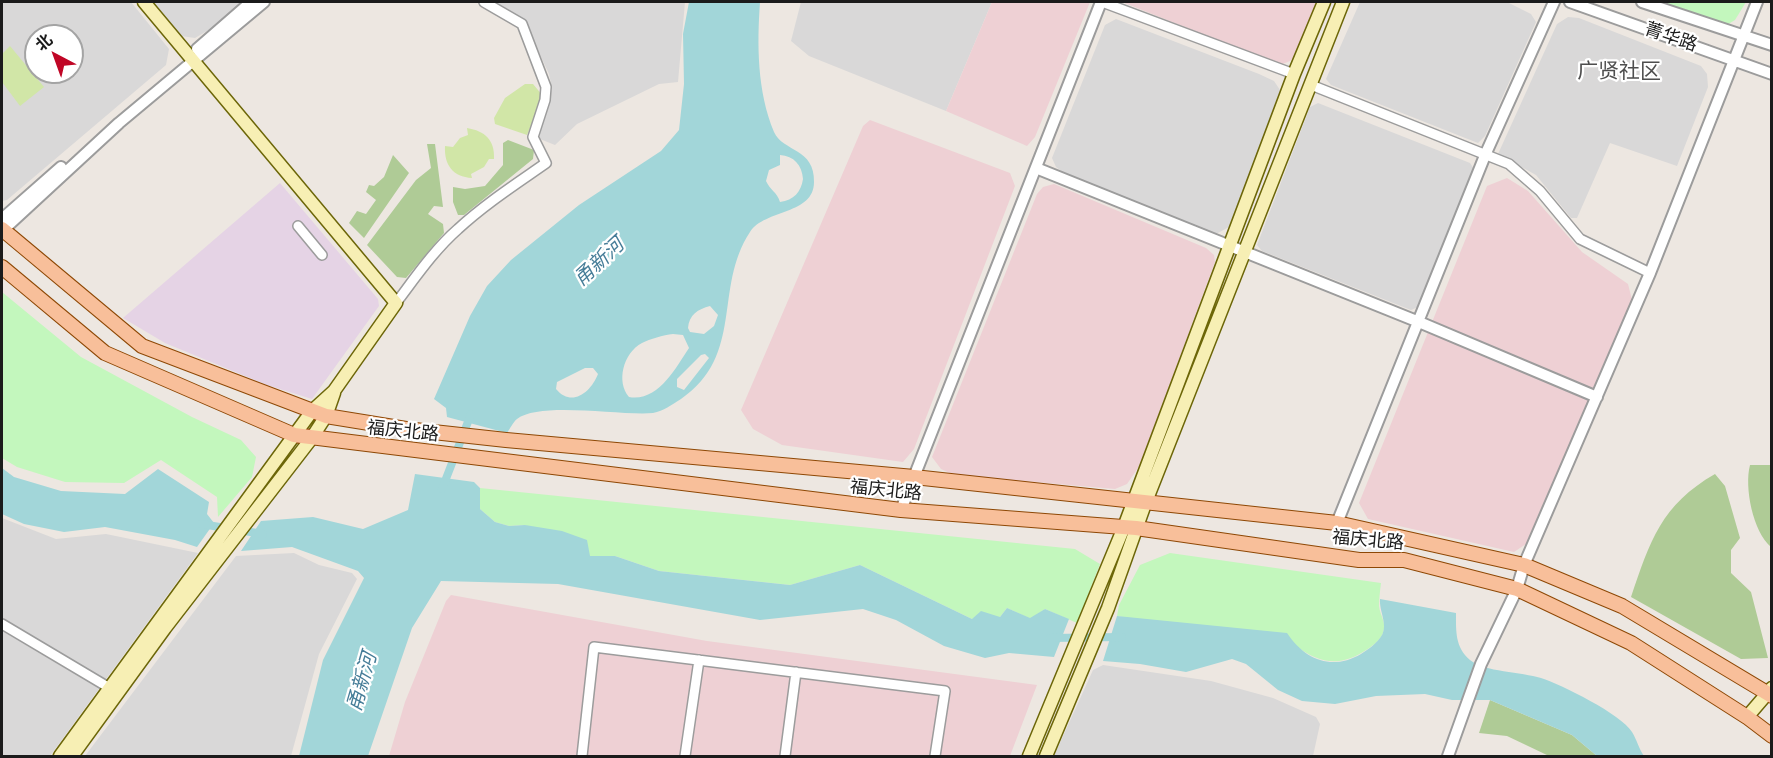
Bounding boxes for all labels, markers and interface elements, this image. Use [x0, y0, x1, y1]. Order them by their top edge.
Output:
street label: 菁华路 [1642, 18, 1700, 56]
north arrow [24, 24, 84, 84]
text: 北 [32, 30, 55, 54]
district label: 广贤社区 [1577, 58, 1661, 84]
water label: 甬新河 [569, 233, 629, 291]
street label: 福庆北路 [366, 416, 440, 446]
street label: 福庆北路 [849, 475, 923, 505]
street label: 福庆北路 [1331, 526, 1405, 554]
water label: 甬新河 [342, 650, 382, 714]

